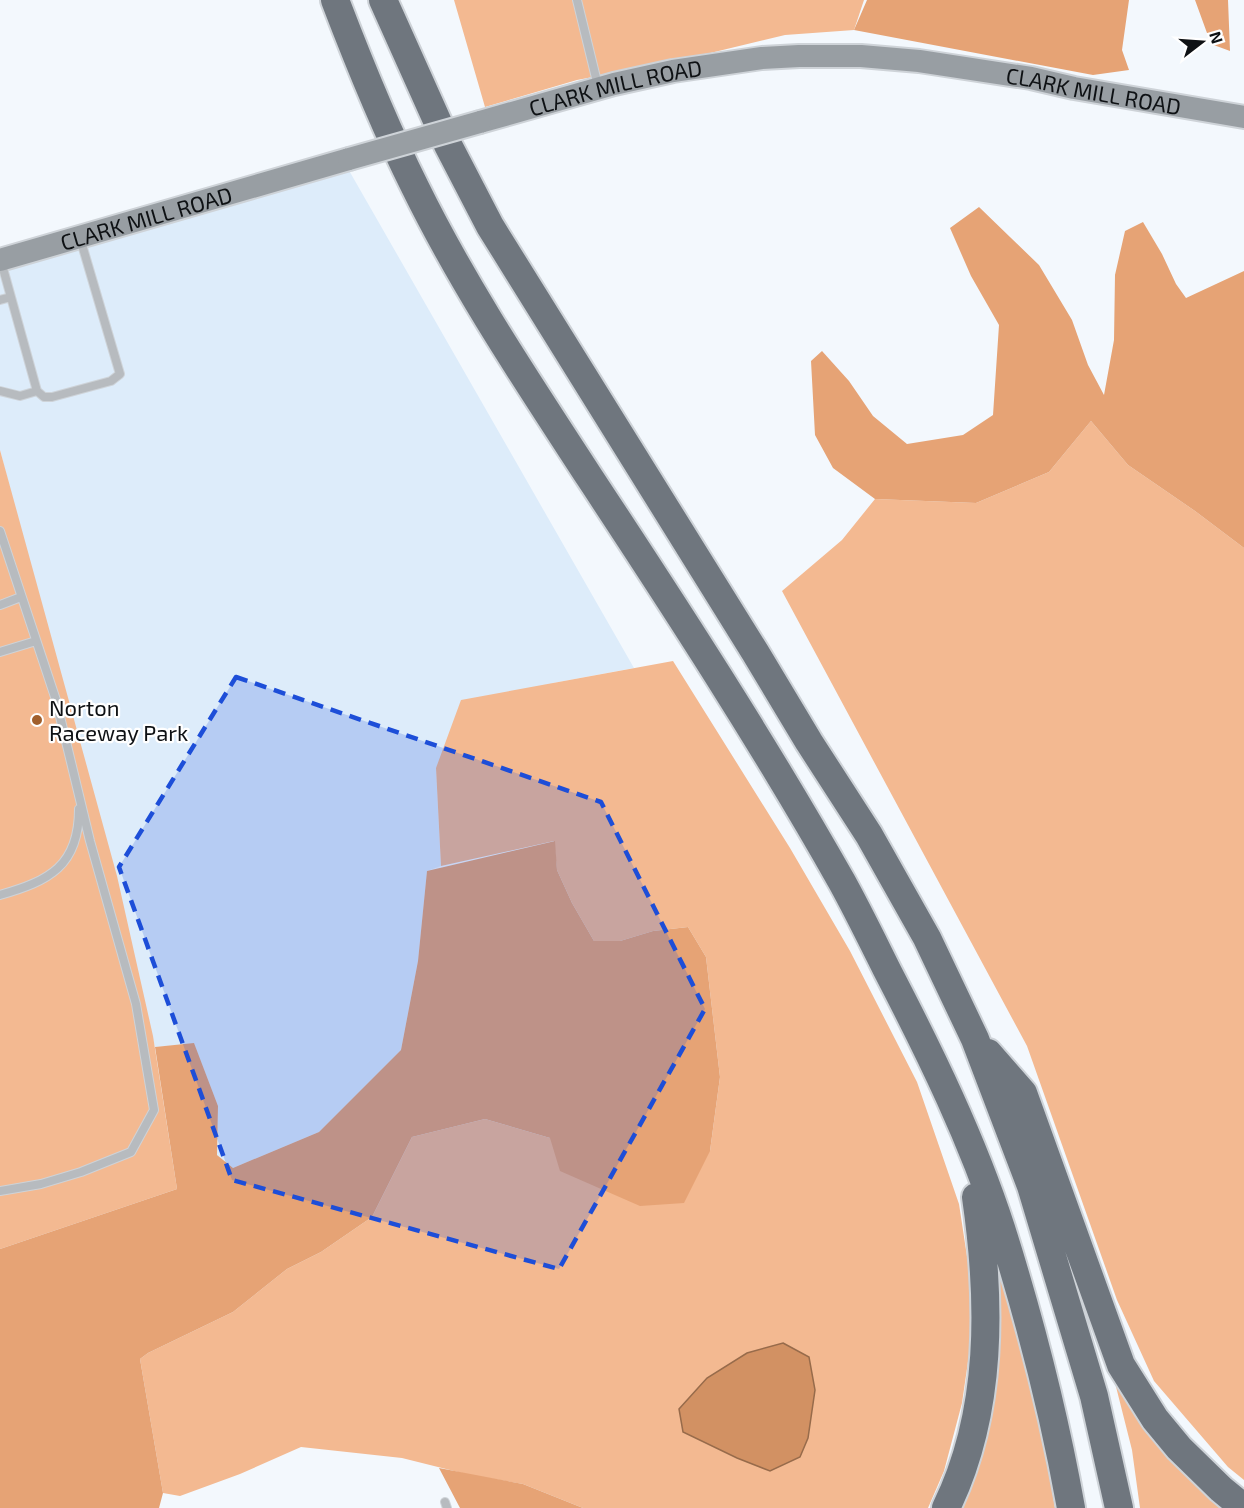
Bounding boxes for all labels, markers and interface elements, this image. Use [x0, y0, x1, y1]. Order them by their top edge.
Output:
north arrow [1172, 12, 1232, 72]
text: N [1206, 29, 1228, 46]
street label: CLARK MILL ROAD [526, 54, 704, 121]
street label: CLARK MILL ROAD [1004, 61, 1183, 119]
street label: CLARK MILL ROAD [57, 181, 235, 255]
place label: Norton Raceway Park [49, 694, 188, 745]
marker: Norton Raceway Park [30, 713, 44, 727]

